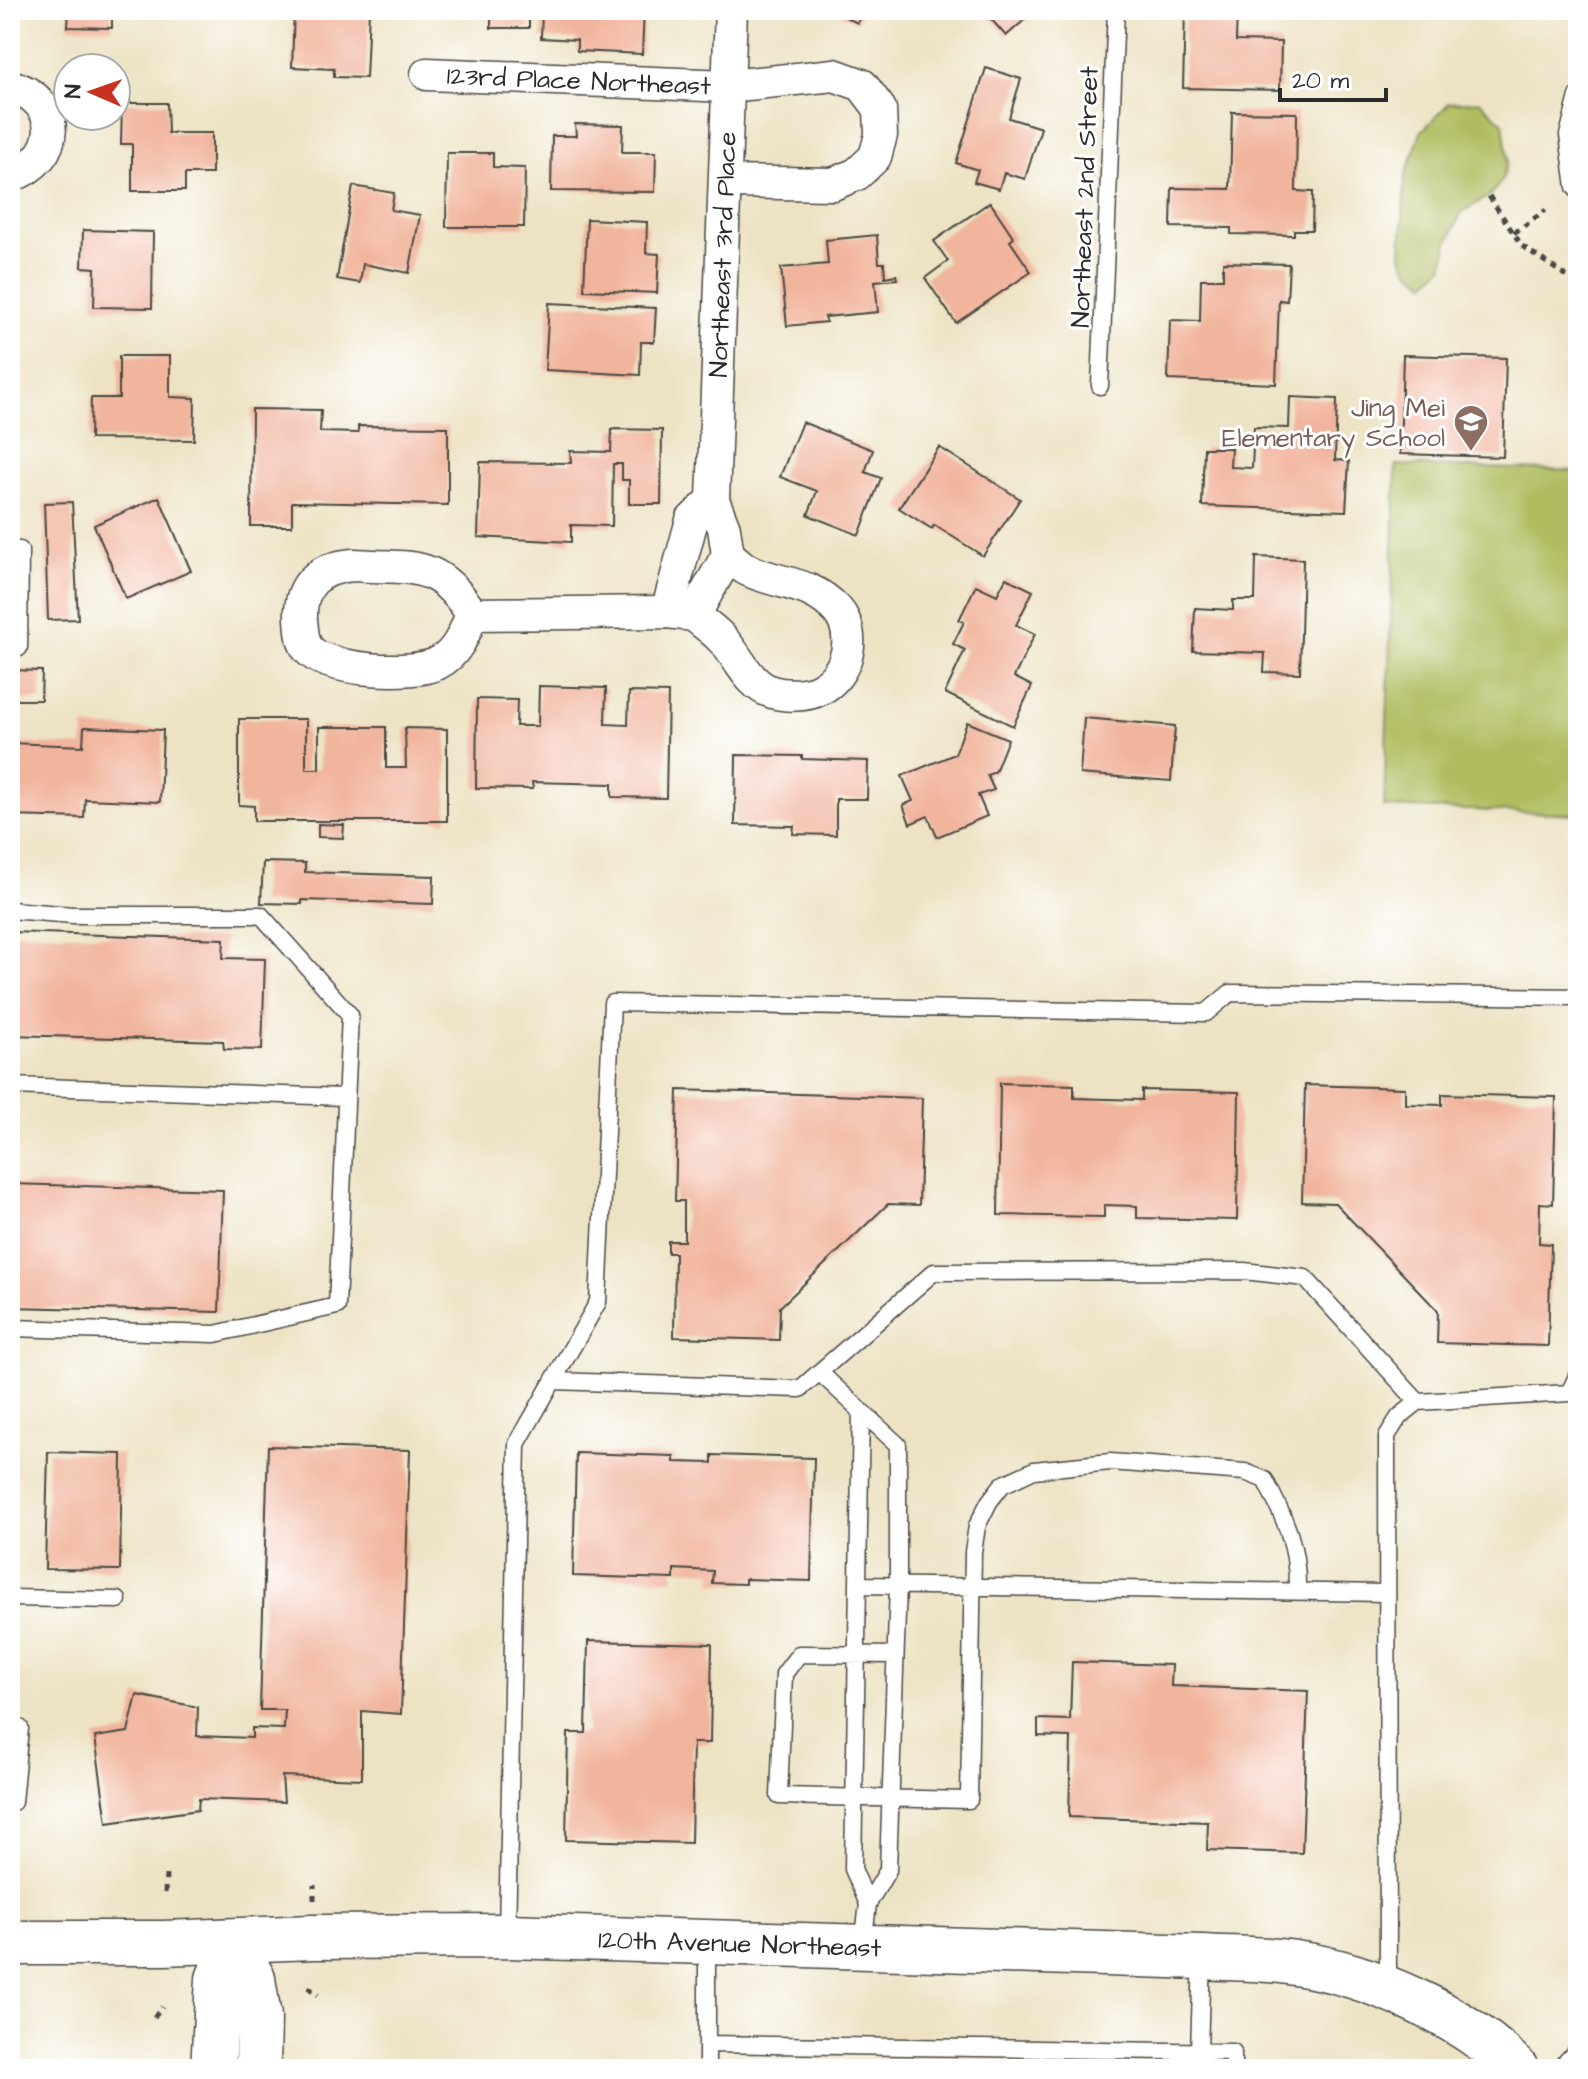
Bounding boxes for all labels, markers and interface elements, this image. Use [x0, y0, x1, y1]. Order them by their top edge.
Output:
north arrow [52, 52, 132, 132]
scale bar [1280, 52, 1386, 102]
street label: 123rd Place Northeast [446, 58, 712, 104]
text: 20 m [1292, 64, 1349, 98]
street label: Northeast 2nd Street [1062, 65, 1108, 328]
text: N [58, 84, 89, 99]
street label: Northeast 3rd Place [701, 131, 746, 378]
place label: Jing Mei Elementary School [1222, 390, 1445, 458]
school or university icon: Jing Mei Elementary School [1452, 403, 1490, 453]
street label: 120th Avenue Northeast [598, 1922, 882, 1966]

